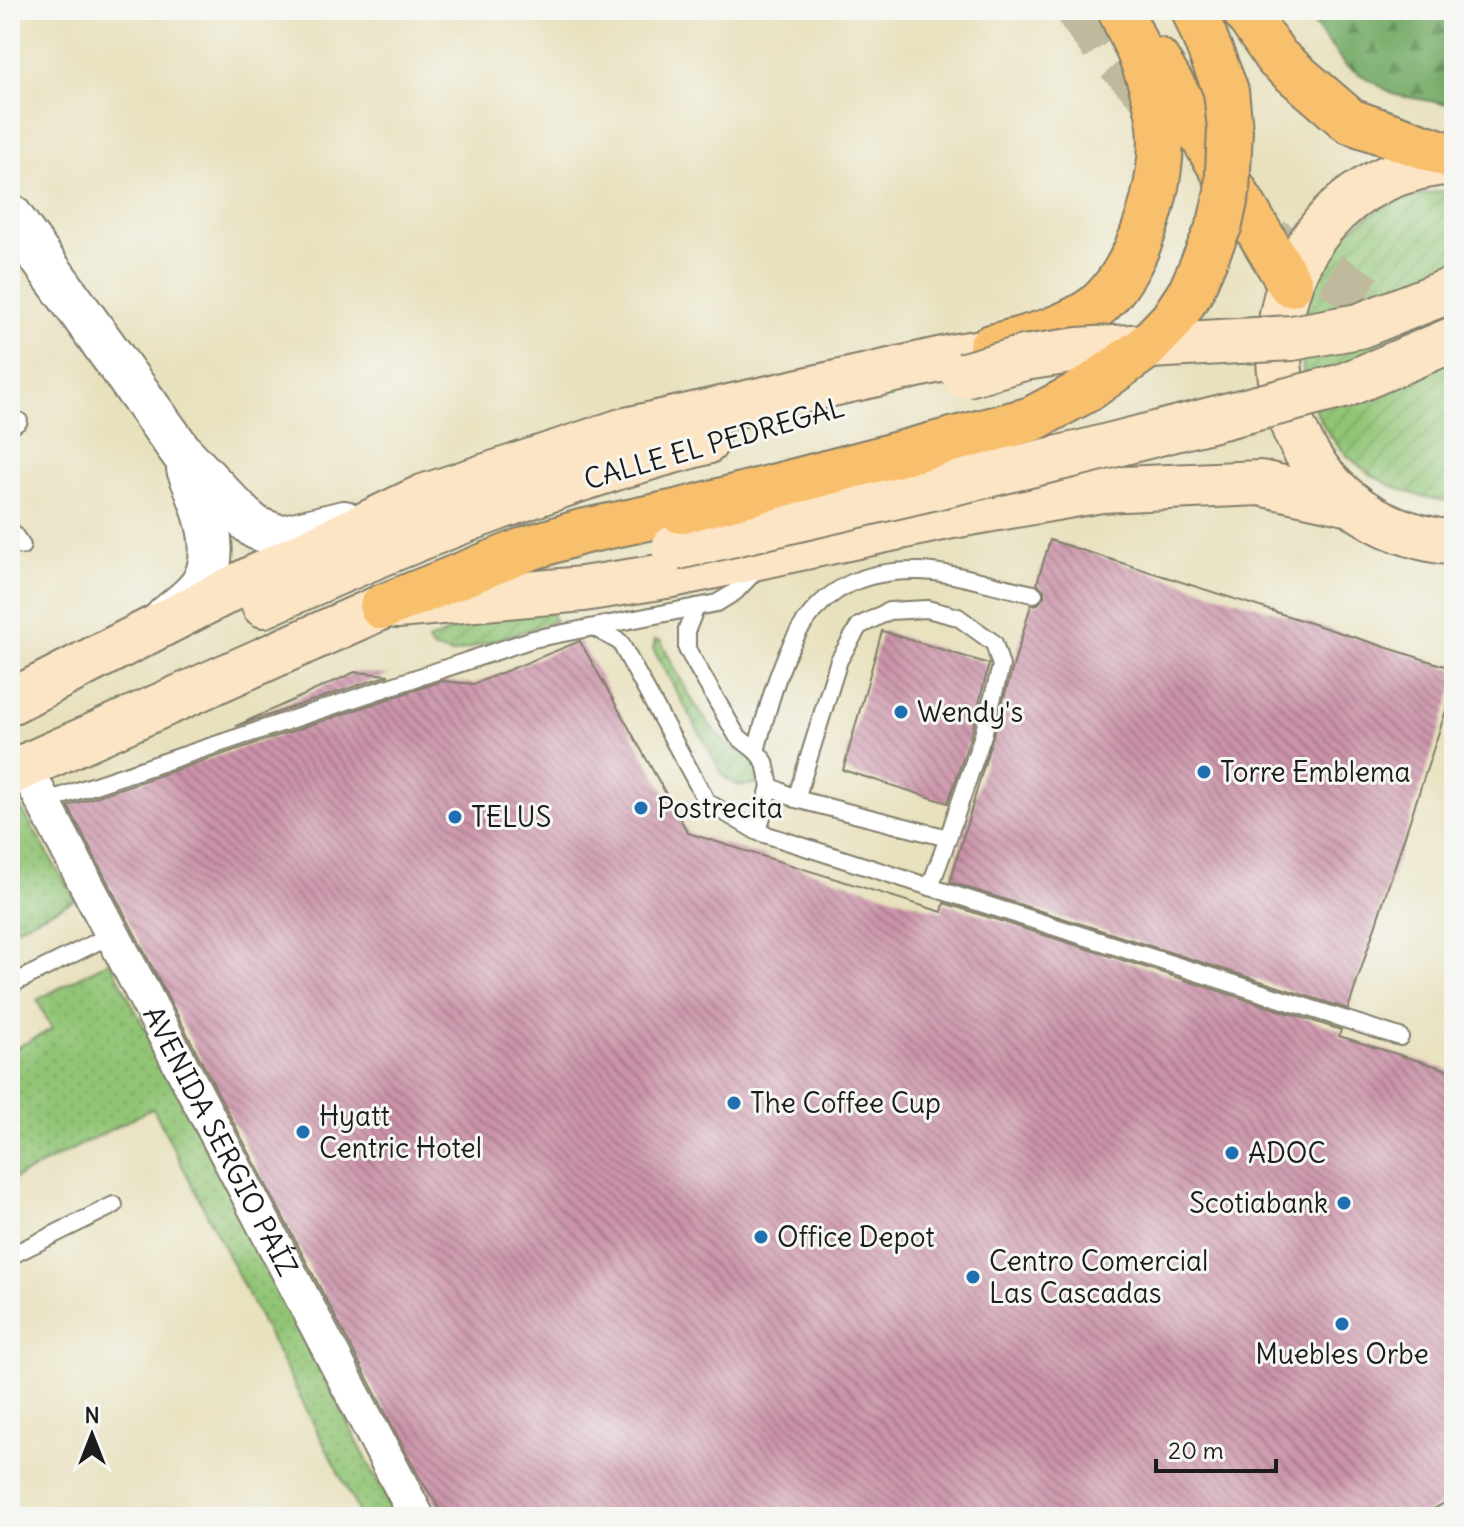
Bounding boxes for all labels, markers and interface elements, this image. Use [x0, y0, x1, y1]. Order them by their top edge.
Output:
street label: CALLE EL PEDREGAL [580, 389, 848, 497]
place label: Wendy's [917, 694, 1023, 730]
marker: Wendy's [892, 703, 910, 721]
place label: Torre Emblema [1220, 754, 1411, 790]
marker: Torre Emblema [1195, 763, 1213, 781]
place label: Postrecita [657, 790, 783, 826]
place label: TELUS [471, 799, 551, 835]
marker: Postrecita [632, 799, 650, 817]
marker: TELUS [446, 808, 464, 826]
street label: AVENIDA SERGIO PAÍZ [135, 1000, 306, 1282]
place label: The Coffee Cup [750, 1085, 941, 1121]
marker: The Coffee Cup [725, 1094, 743, 1112]
place label: Hyatt Centric Hotel [319, 1098, 482, 1166]
marker: Hyatt Centric Hotel [294, 1123, 312, 1141]
place label: ADOC [1248, 1135, 1326, 1171]
marker: ADOC [1223, 1144, 1241, 1162]
place label: Scotiabank [1189, 1185, 1328, 1221]
marker: Scotiabank [1335, 1194, 1353, 1212]
place label: Office Depot [777, 1219, 935, 1255]
marker: Office Depot [752, 1228, 770, 1246]
place label: Centro Comercial Las Cascadas [989, 1243, 1208, 1311]
marker: Centro Comercial Las Cascadas [964, 1268, 982, 1286]
marker: Muebles Orbe [1333, 1315, 1351, 1333]
place label: Muebles Orbe [1255, 1336, 1429, 1372]
north arrow [52, 1395, 132, 1475]
text: N [84, 1401, 100, 1429]
scale bar [1156, 1423, 1276, 1473]
text: 20 m [1168, 1435, 1224, 1465]

